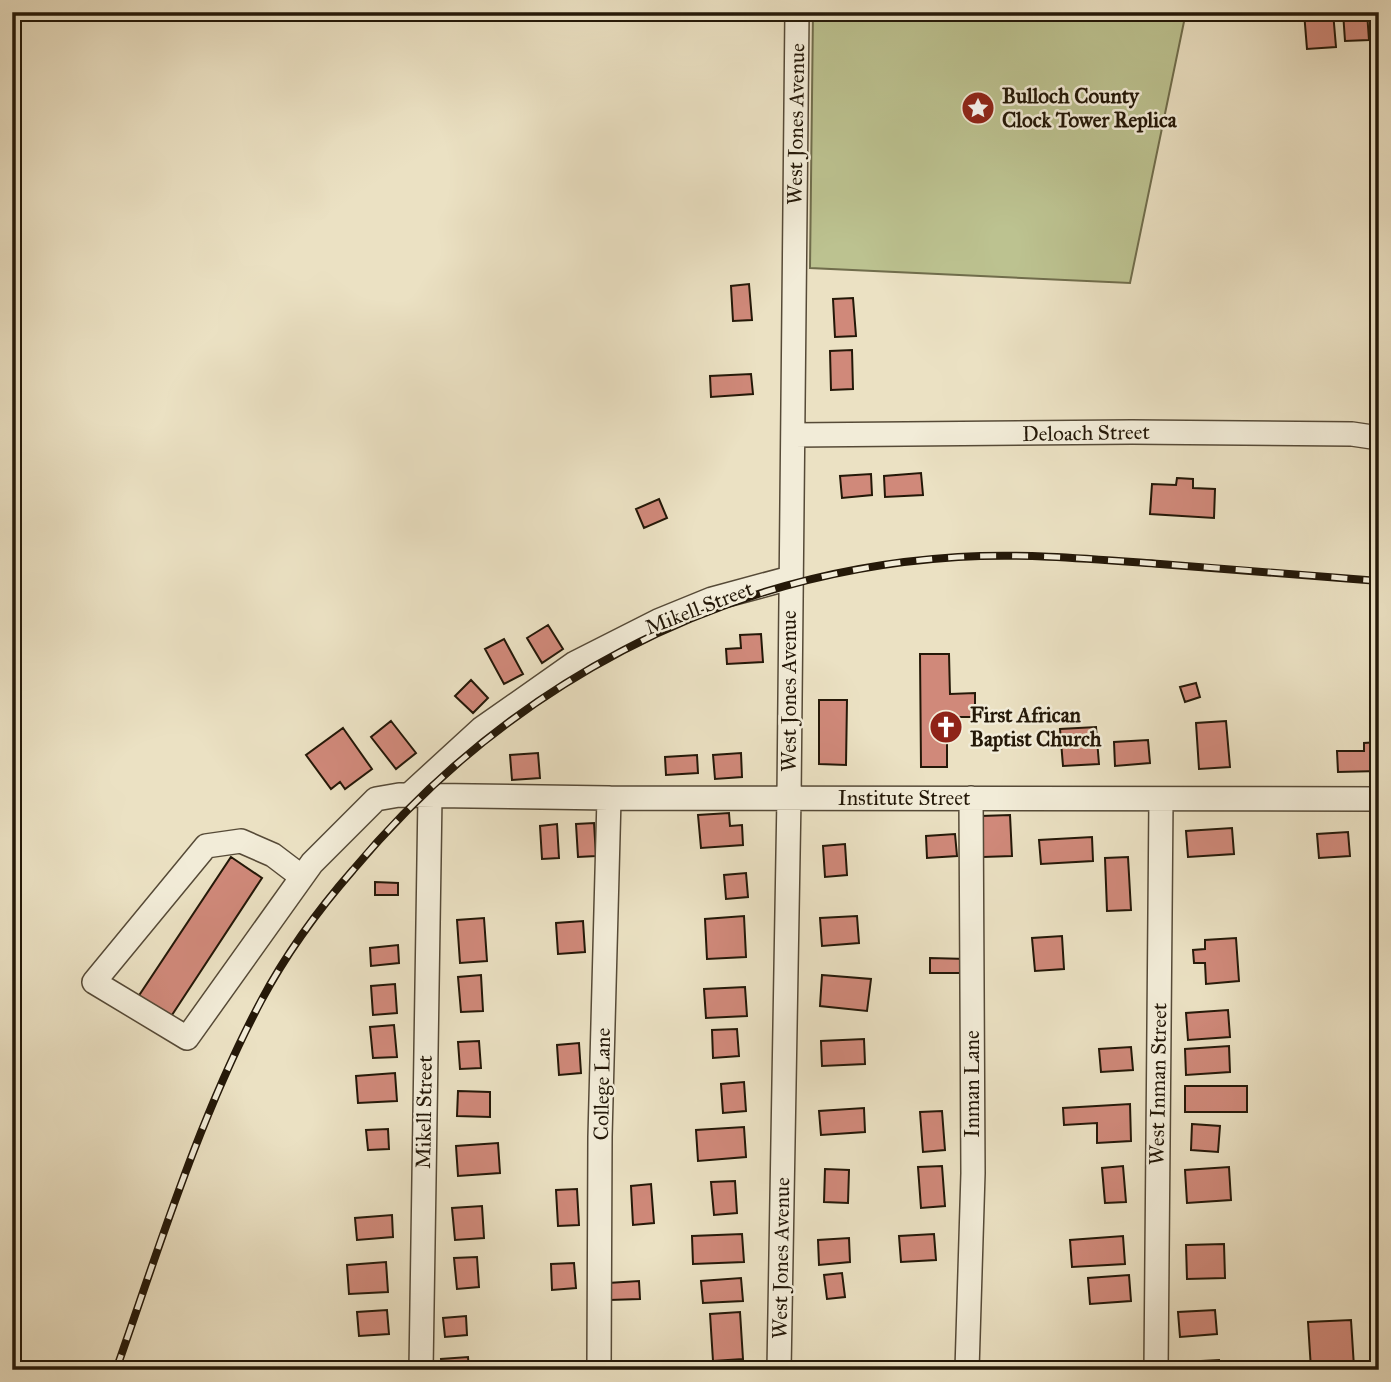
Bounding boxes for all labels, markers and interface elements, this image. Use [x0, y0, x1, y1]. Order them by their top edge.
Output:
street label: West Jones Avenue [782, 43, 810, 205]
place label: Bulloch County Clock Tower Replica [1002, 83, 1178, 133]
place icon: Bulloch County Clock Tower Replica [959, 89, 997, 127]
street label: Deloach Street [1022, 419, 1151, 447]
street label: Mikell Street [641, 575, 757, 641]
street label: West Jones Avenue [776, 610, 802, 772]
place label: First African Baptist Church [970, 702, 1102, 752]
church icon: First African Baptist Church [927, 708, 965, 746]
street label: Institute Street [838, 785, 971, 811]
street label: West Inman Street [1144, 1002, 1172, 1165]
street label: College Lane [588, 1027, 616, 1140]
street label: Inman Lane [959, 1030, 985, 1138]
street label: Mikell Street [410, 1054, 438, 1169]
street label: West Jones Avenue [767, 1177, 795, 1339]

